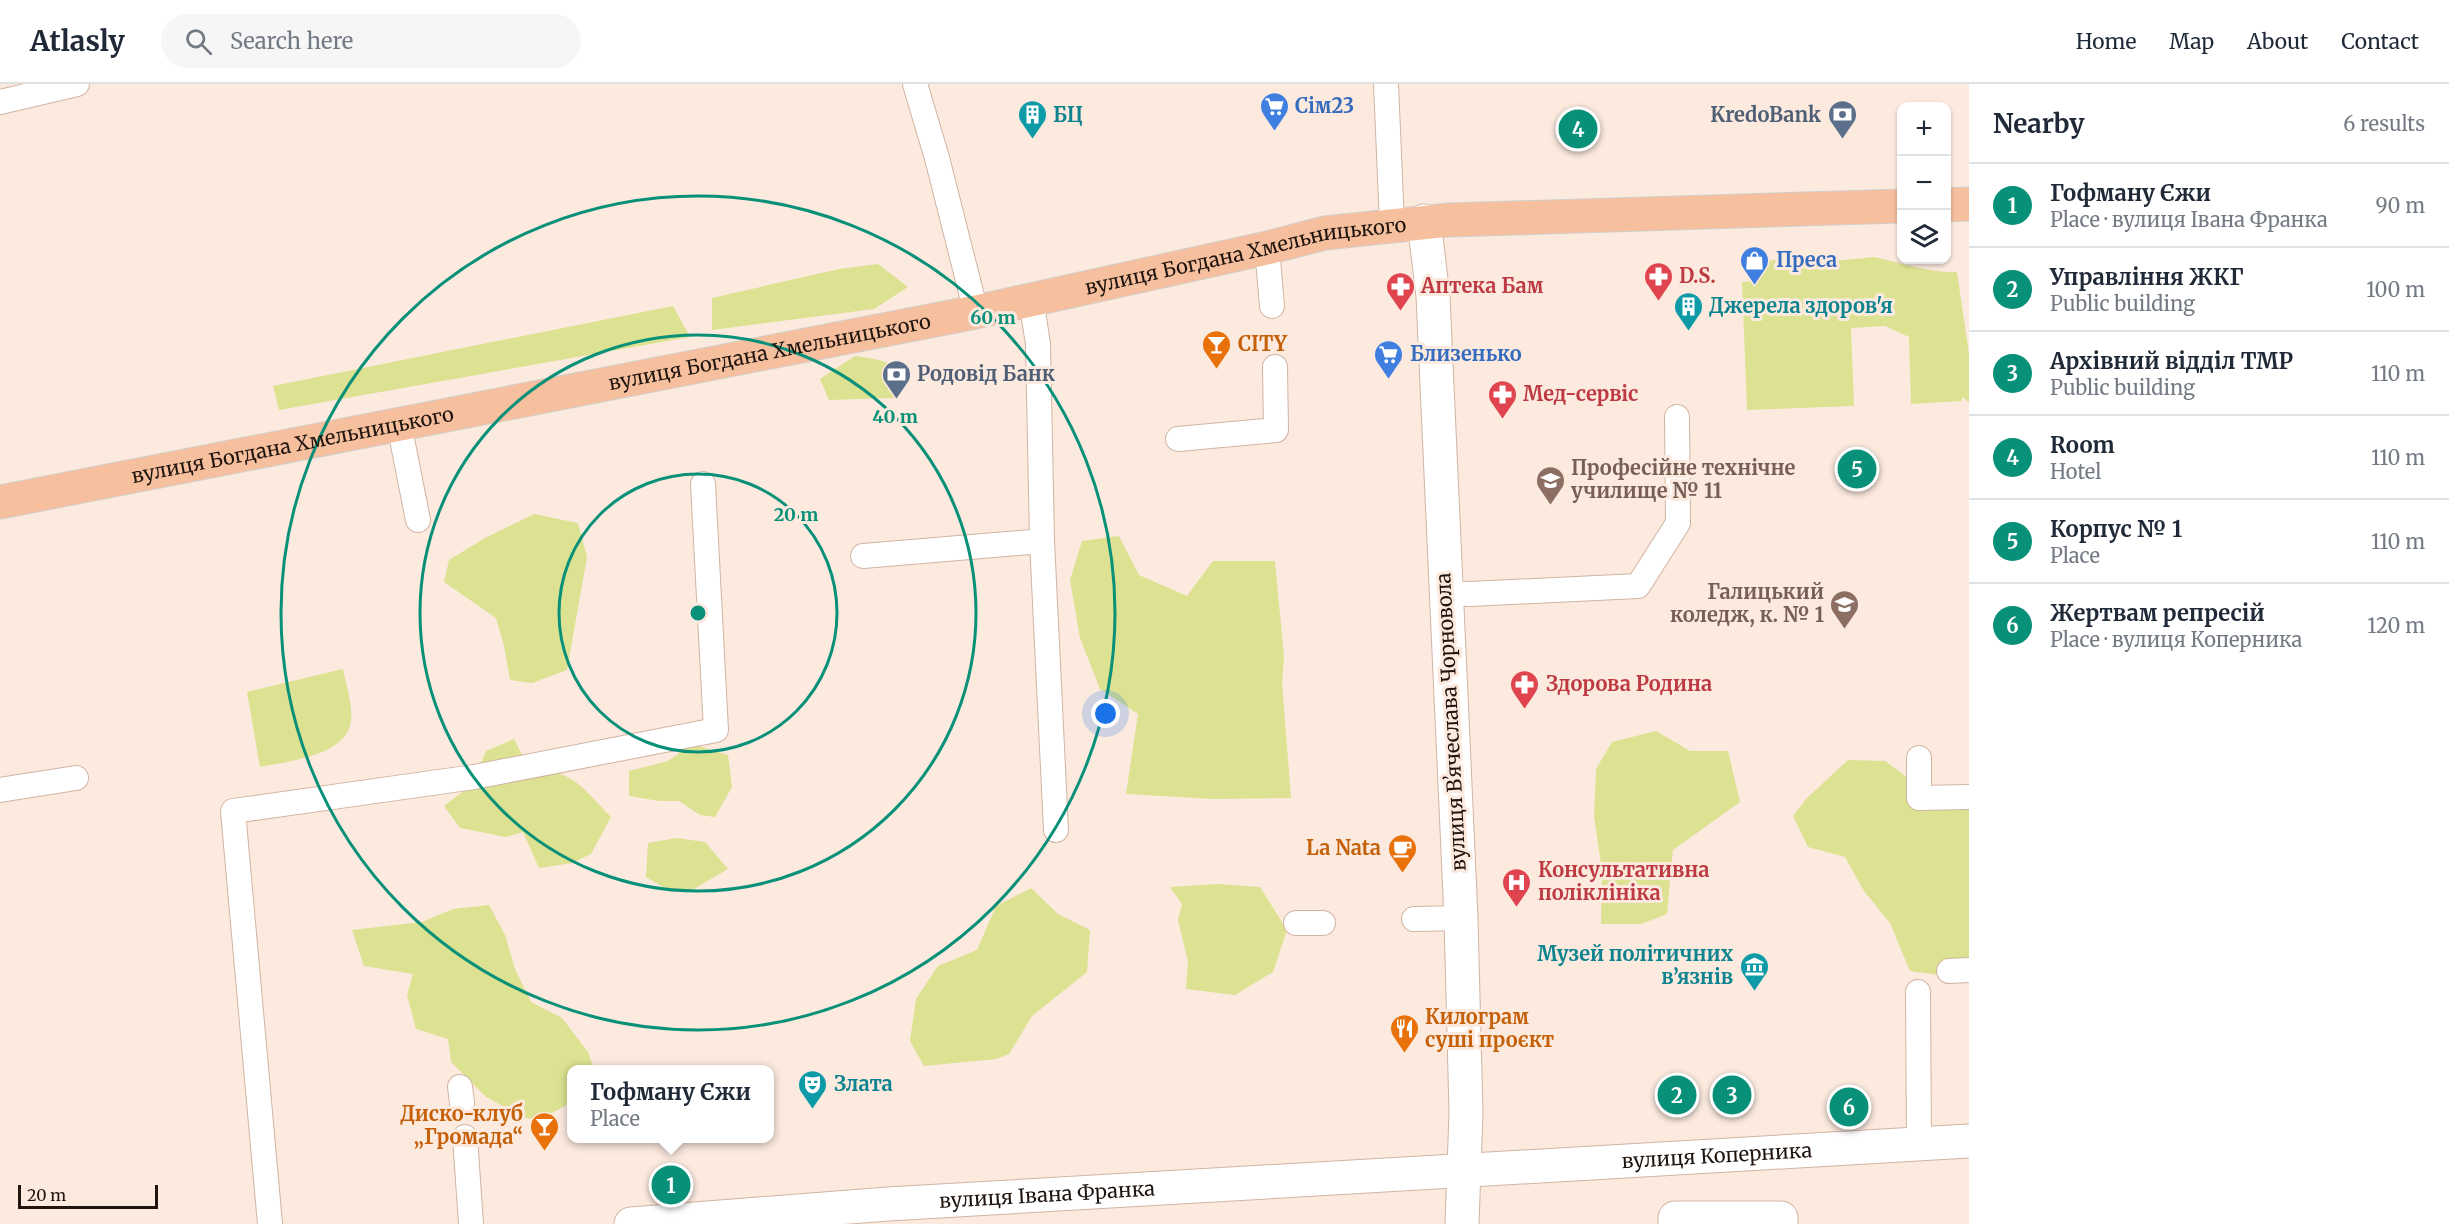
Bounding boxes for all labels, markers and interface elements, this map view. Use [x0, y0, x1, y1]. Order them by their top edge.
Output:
search box [161, 14, 581, 68]
text: Atlasly [30, 23, 125, 59]
icon: search [182, 25, 215, 58]
text: Search here [230, 27, 353, 55]
text: Home [2076, 28, 2136, 55]
text: Map [2169, 28, 2214, 55]
text: About [2247, 28, 2308, 55]
text: Contact [2341, 28, 2419, 55]
supermarket icon: Сім23 [1258, 90, 1290, 132]
place label: Сім23 [1295, 93, 1354, 118]
building icon: БЦ [1016, 99, 1048, 141]
bank icon: KredoBank [1826, 99, 1858, 141]
place label: БЦ [1053, 102, 1083, 127]
place label: KredoBank [1710, 102, 1821, 127]
map controls [1897, 102, 1951, 264]
button: + [1897, 102, 1951, 156]
pin: 4 [1558, 106, 1598, 152]
text: Nearby [1993, 107, 2085, 140]
text: 6 results [2343, 111, 2425, 136]
button: − [1897, 156, 1951, 210]
text: Гофману Єжи [2050, 179, 2211, 207]
text: 1 [2008, 193, 2017, 218]
text: 90 m [2375, 193, 2425, 218]
text: Place · вулиця Івана Франка [2050, 207, 2328, 232]
button: layers [1897, 210, 1951, 264]
street label: вулиця Богдана Хмельницького [1082, 212, 1408, 300]
shop icon: Преса [1739, 244, 1771, 286]
place label: Преса [1776, 247, 1837, 272]
pharmacy icon: D.S. [1642, 260, 1674, 302]
place label: D.S. [1679, 263, 1716, 288]
text: Управління ЖКГ [2050, 263, 2243, 291]
pharmacy icon: Аптека Бам [1384, 270, 1416, 312]
place label: Аптека Бам [1420, 273, 1544, 298]
text: 2 [2007, 277, 2018, 302]
text: 100 m [2366, 277, 2425, 302]
building icon: Джерела здоров'я [1672, 290, 1704, 332]
text: Public building [2050, 291, 2195, 316]
place label: Джерела здоров'я [1709, 293, 1893, 318]
text: 60 m [970, 306, 1016, 329]
street label: вулиця Богдана Хмельницького [606, 308, 933, 395]
bar icon: CITY [1201, 328, 1233, 370]
place label: CITY [1238, 331, 1288, 356]
supermarket icon: Близенько [1373, 338, 1405, 380]
place label: Близенько [1410, 341, 1522, 366]
text: Архівний відділ ТМР [2050, 347, 2293, 375]
bank icon: Родовід Банк [880, 358, 912, 400]
place label: Родовід Банк [917, 361, 1056, 386]
text: 3 [2007, 361, 2018, 386]
text: 110 m [2371, 361, 2425, 386]
text: Public building [2050, 375, 2195, 400]
pharmacy icon: Мед-сервіс [1486, 378, 1518, 420]
place label: Мед-сервіс [1523, 381, 1638, 406]
street label: вулиця Богдана Хмельницького [129, 401, 456, 488]
text: 40 m [872, 405, 918, 428]
text: Room [2050, 431, 2115, 459]
text: 4 [2006, 445, 2019, 470]
text: 110 m [2371, 445, 2425, 470]
pin: 5 [1838, 446, 1876, 492]
place label: Професійне технічне училище № 11 [1571, 455, 1795, 503]
text: Hotel [2050, 459, 2101, 484]
school or university icon: Професійне технічне училище № 11 [1534, 464, 1566, 506]
text: 20 m [774, 503, 818, 526]
text: Корпус № 1 [2050, 515, 2182, 543]
text: 5 [2007, 529, 2018, 554]
text: 110 m [2371, 529, 2425, 554]
text: Place [2050, 543, 2100, 568]
street label: вулиця Вʼячеслава Чорновола [1430, 572, 1471, 872]
place label: Галицький коледж, к. № 1 [1670, 579, 1824, 628]
school or university icon: Галицький коледж, к. № 1 [1829, 588, 1861, 630]
text: Жертвам репресій [2050, 599, 2265, 627]
centre of rings [688, 603, 708, 623]
text: 6 [2006, 613, 2019, 638]
text: 120 m [2367, 613, 2425, 638]
text: Place · вулиця Коперника [2050, 627, 2302, 652]
pharmacy icon: Здорова Родина [1509, 668, 1541, 710]
place label: Здорова Родина [1546, 671, 1712, 696]
your location [1091, 699, 1120, 728]
cafe icon: La Nata [1386, 832, 1418, 874]
place label: La Nata [1306, 835, 1381, 860]
place label: Консультативна поліклініка [1538, 857, 1709, 905]
hospital icon: Консультативна поліклініка [1501, 866, 1533, 908]
place label: Музей політичних в’язнів [1537, 941, 1734, 989]
museum icon: Музей політичних в’язнів [1738, 950, 1770, 992]
place label: Килограм суші проєкт [1425, 1004, 1554, 1052]
restaurant icon: Килограм суші проєкт [1388, 1012, 1420, 1054]
popup [567, 1065, 774, 1143]
theatre icon: Злата [797, 1068, 829, 1110]
place label: Злата [834, 1071, 893, 1096]
pin: 2 [1658, 1072, 1696, 1118]
pin: 3 [1712, 1072, 1752, 1118]
text: Гофману Єжи [590, 1078, 751, 1106]
pin: 6 [1830, 1084, 1868, 1130]
place label: Диско-клуб „Громада“ [400, 1101, 523, 1149]
text: Place [590, 1106, 640, 1131]
bar icon: Диско-клуб „Громада“ [528, 1110, 560, 1152]
street label: вулиця Коперника [1621, 1137, 1813, 1173]
pin: 1 [652, 1162, 690, 1208]
street label: вулиця Івана Франка [938, 1175, 1156, 1213]
scale bar [18, 1182, 158, 1210]
text: 20 m [27, 1185, 66, 1205]

